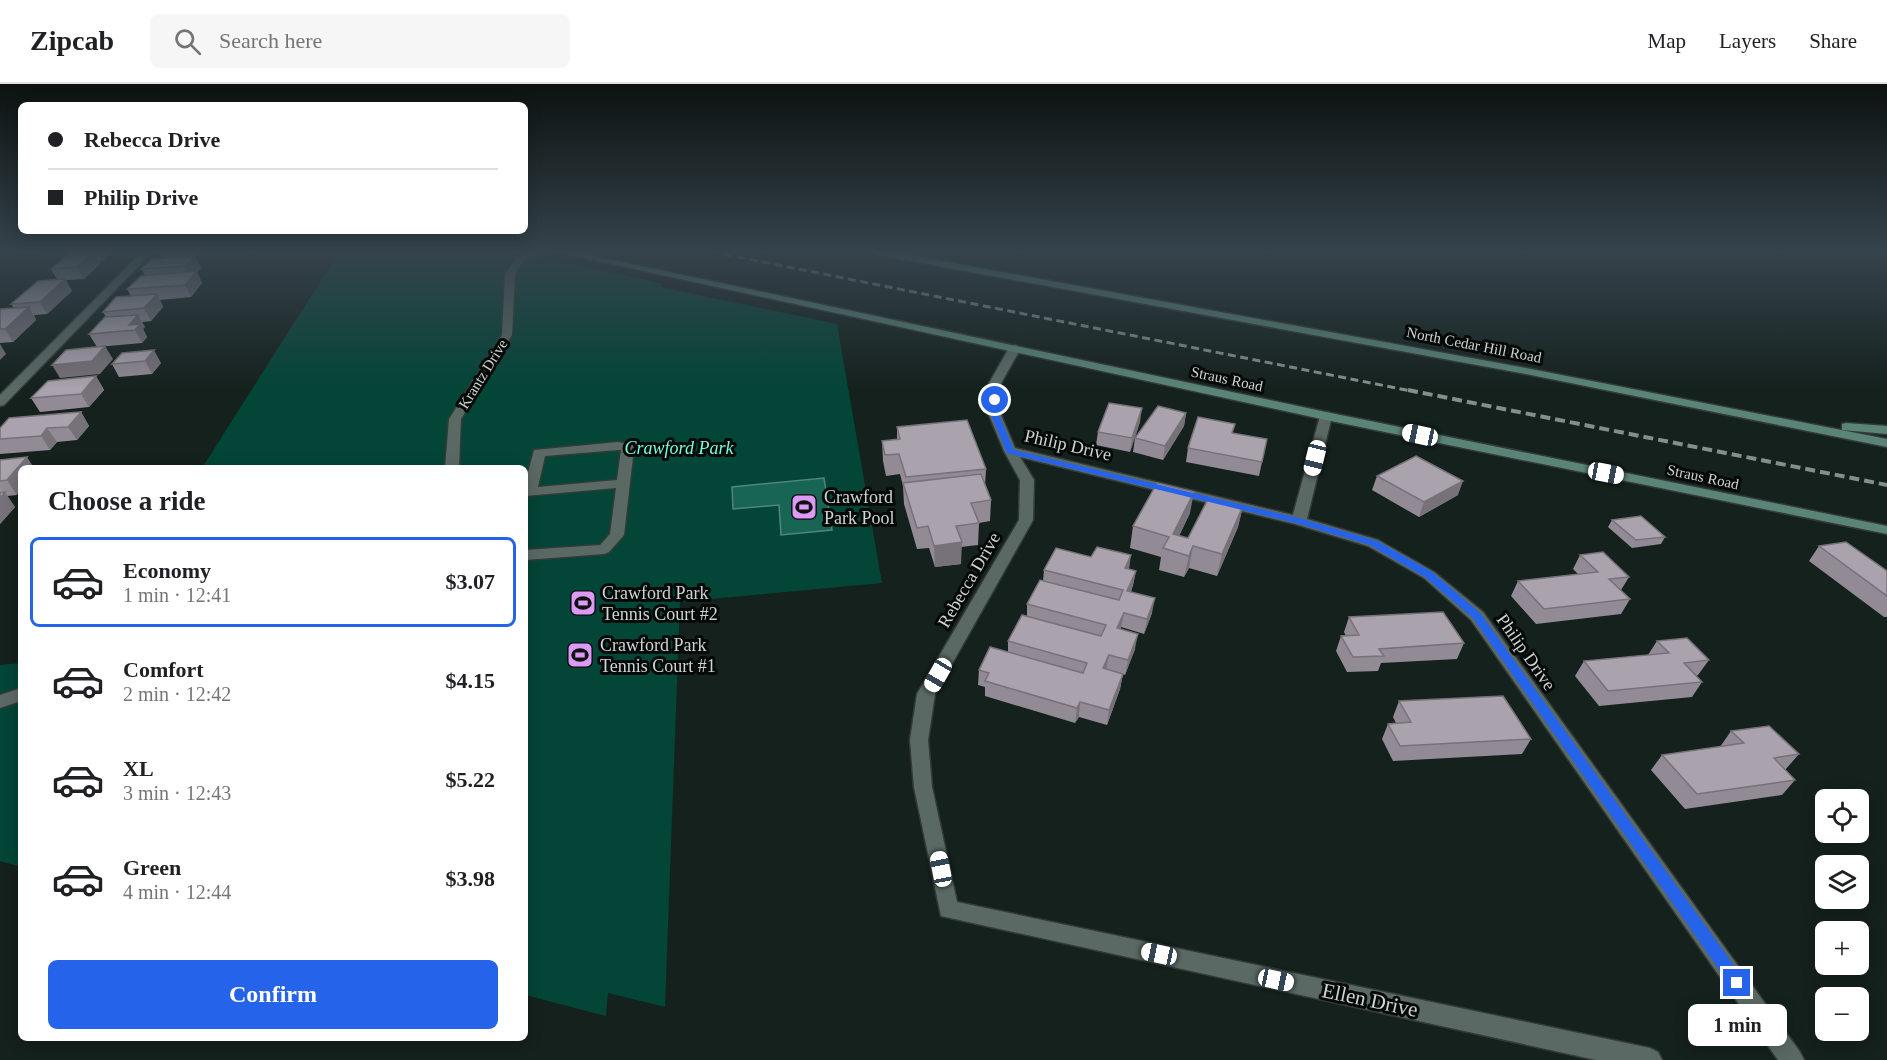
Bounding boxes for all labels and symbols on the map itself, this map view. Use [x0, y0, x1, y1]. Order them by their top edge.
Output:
street label: North Cedar Hill Road [1405, 324, 1543, 366]
street label: Krantz Drive [455, 336, 511, 412]
street label: Straus Road [1190, 364, 1265, 395]
route start [981, 386, 1008, 413]
car [1401, 422, 1439, 448]
street label: Philip Drive [1023, 425, 1113, 465]
park label: Crawford Park [625, 438, 734, 458]
car [1302, 438, 1328, 478]
car [1587, 461, 1625, 485]
street label: Straus Road [1666, 462, 1741, 493]
place label: Crawford Park Pool [824, 487, 895, 528]
sports icon: Crawford Park Pool [789, 492, 819, 522]
street label: Rebecca Drive [934, 529, 1004, 631]
place label: Crawford Park Tennis Court #2 [602, 583, 718, 624]
sports icon: Crawford Park Tennis Court #2 [568, 588, 598, 618]
street label: Philip Drive [1492, 610, 1560, 694]
place label: Crawford Park Tennis Court #1 [600, 635, 716, 676]
sports icon: Crawford Park Tennis Court #1 [565, 640, 595, 670]
car [921, 655, 955, 695]
car [929, 850, 953, 888]
car [1140, 941, 1178, 967]
car [1257, 967, 1295, 993]
route end [1723, 969, 1750, 996]
street label: Ellen Drive [1320, 978, 1420, 1022]
callout: 1 min [1688, 1004, 1786, 1046]

